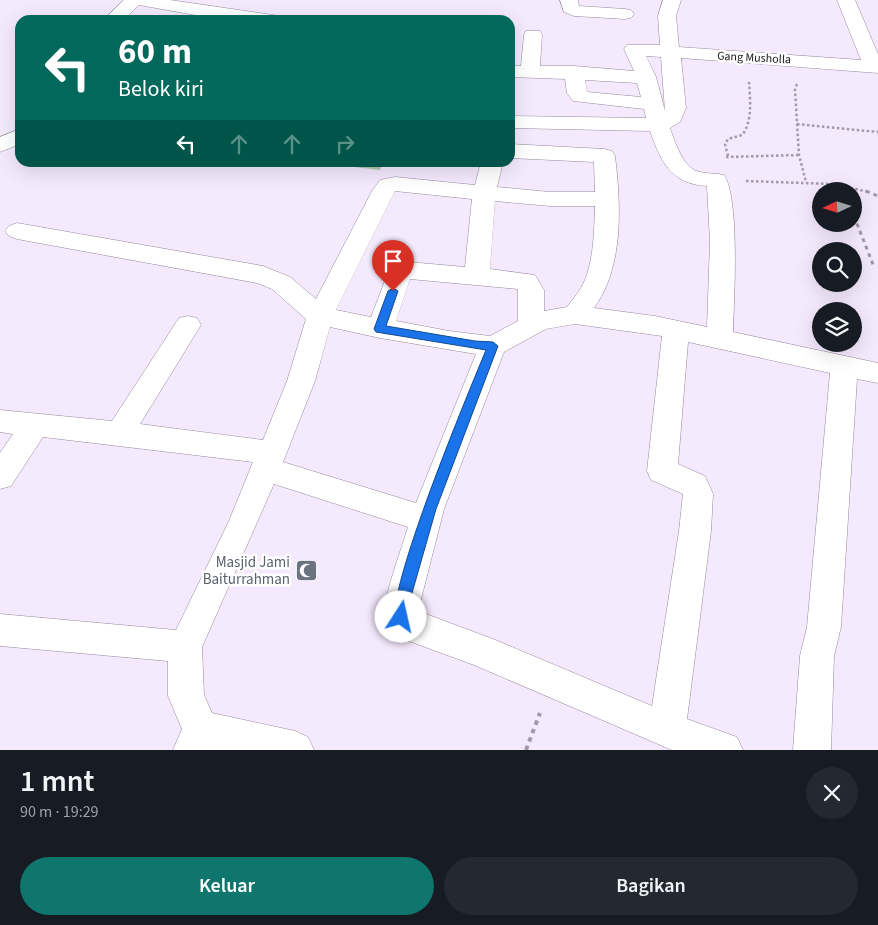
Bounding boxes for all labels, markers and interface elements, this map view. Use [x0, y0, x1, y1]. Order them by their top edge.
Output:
text: 60 m [118, 27, 192, 77]
icon: left [35, 35, 100, 100]
street label: Gang Musholla [717, 48, 791, 68]
text: Belok kiri [118, 73, 204, 105]
icon: left [172, 130, 200, 158]
icon: ahead [225, 130, 253, 158]
icon: ahead [278, 130, 306, 158]
icon: right [331, 130, 359, 158]
north arrow [812, 182, 862, 232]
map controls [812, 182, 862, 352]
pin [372, 240, 414, 291]
button: search [812, 242, 862, 292]
icon: arrive [379, 247, 407, 275]
button: layers [812, 302, 862, 352]
place label: Masjid Jami Baiturrahman [203, 552, 290, 590]
mosque icon: Masjid Jami Baiturrahman [294, 559, 318, 583]
position arrow [374, 590, 426, 642]
text: 1 mnt [20, 760, 94, 803]
button: close [806, 767, 858, 819]
text: 90 m · 19:29 [20, 801, 99, 823]
button: Keluar [20, 857, 434, 915]
button: Bagikan [444, 857, 858, 915]

